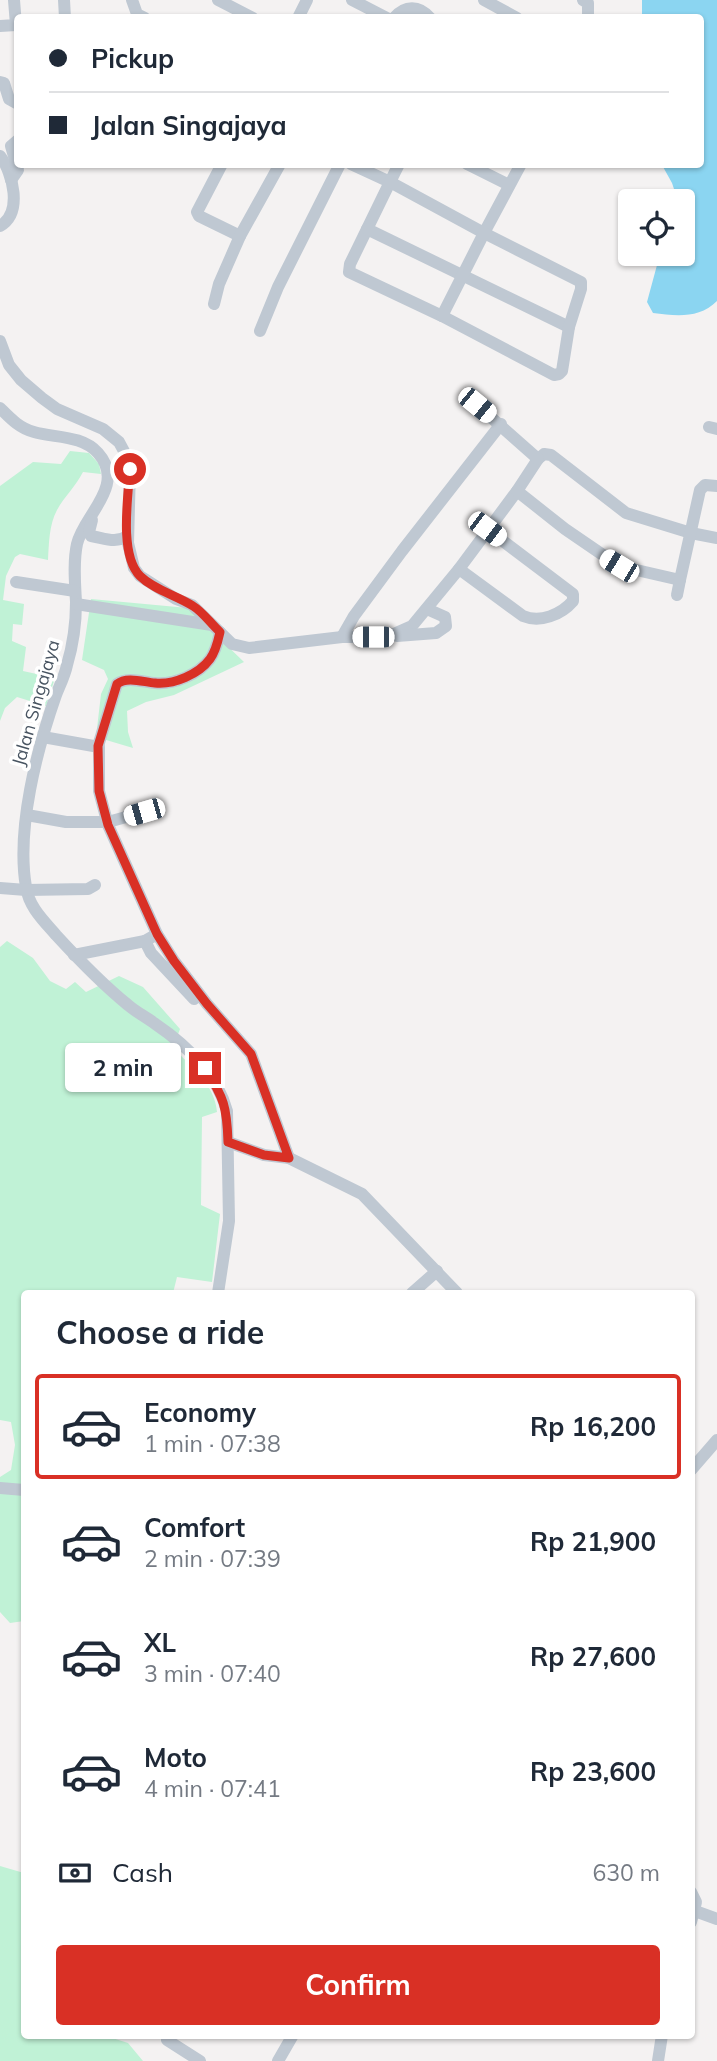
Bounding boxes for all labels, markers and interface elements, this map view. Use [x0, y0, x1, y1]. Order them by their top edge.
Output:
text: Pickup [91, 42, 174, 75]
text: Jalan Singajaya [91, 109, 287, 142]
map controls [618, 189, 695, 266]
button: locate [618, 189, 695, 266]
car [455, 384, 500, 426]
route start [114, 453, 146, 485]
car [464, 508, 511, 550]
car [596, 546, 643, 586]
car [353, 627, 395, 648]
street label: Jalan Singajaya [7, 637, 64, 768]
car [121, 796, 168, 828]
callout: 2 min [65, 1044, 180, 1092]
route end [189, 1052, 221, 1084]
text: 2 min [93, 1053, 153, 1082]
text: Choose a ride [56, 1312, 264, 1352]
icon: car [60, 1395, 123, 1458]
text: Economy [144, 1396, 256, 1429]
text: Rp 16,200 [530, 1410, 656, 1443]
text: 1 min · 07:38 [144, 1429, 281, 1458]
icon: car [60, 1510, 123, 1573]
text: Comfort [144, 1511, 245, 1544]
text: Rp 21,900 [530, 1525, 656, 1558]
text: 2 min · 07:39 [144, 1544, 281, 1573]
icon: car [60, 1625, 123, 1688]
text: XL [144, 1626, 176, 1659]
text: Rp 27,600 [530, 1640, 656, 1673]
text: 3 min · 07:40 [144, 1659, 281, 1688]
icon: car [60, 1740, 123, 1803]
text: Moto [144, 1741, 207, 1774]
text: Rp 23,600 [530, 1755, 656, 1788]
text: 4 min · 07:41 [144, 1774, 281, 1803]
icon: cash [56, 1854, 94, 1892]
text: Cash [112, 1856, 173, 1889]
text: 630 m [592, 1858, 660, 1887]
button: Confirm [56, 1945, 660, 2025]

